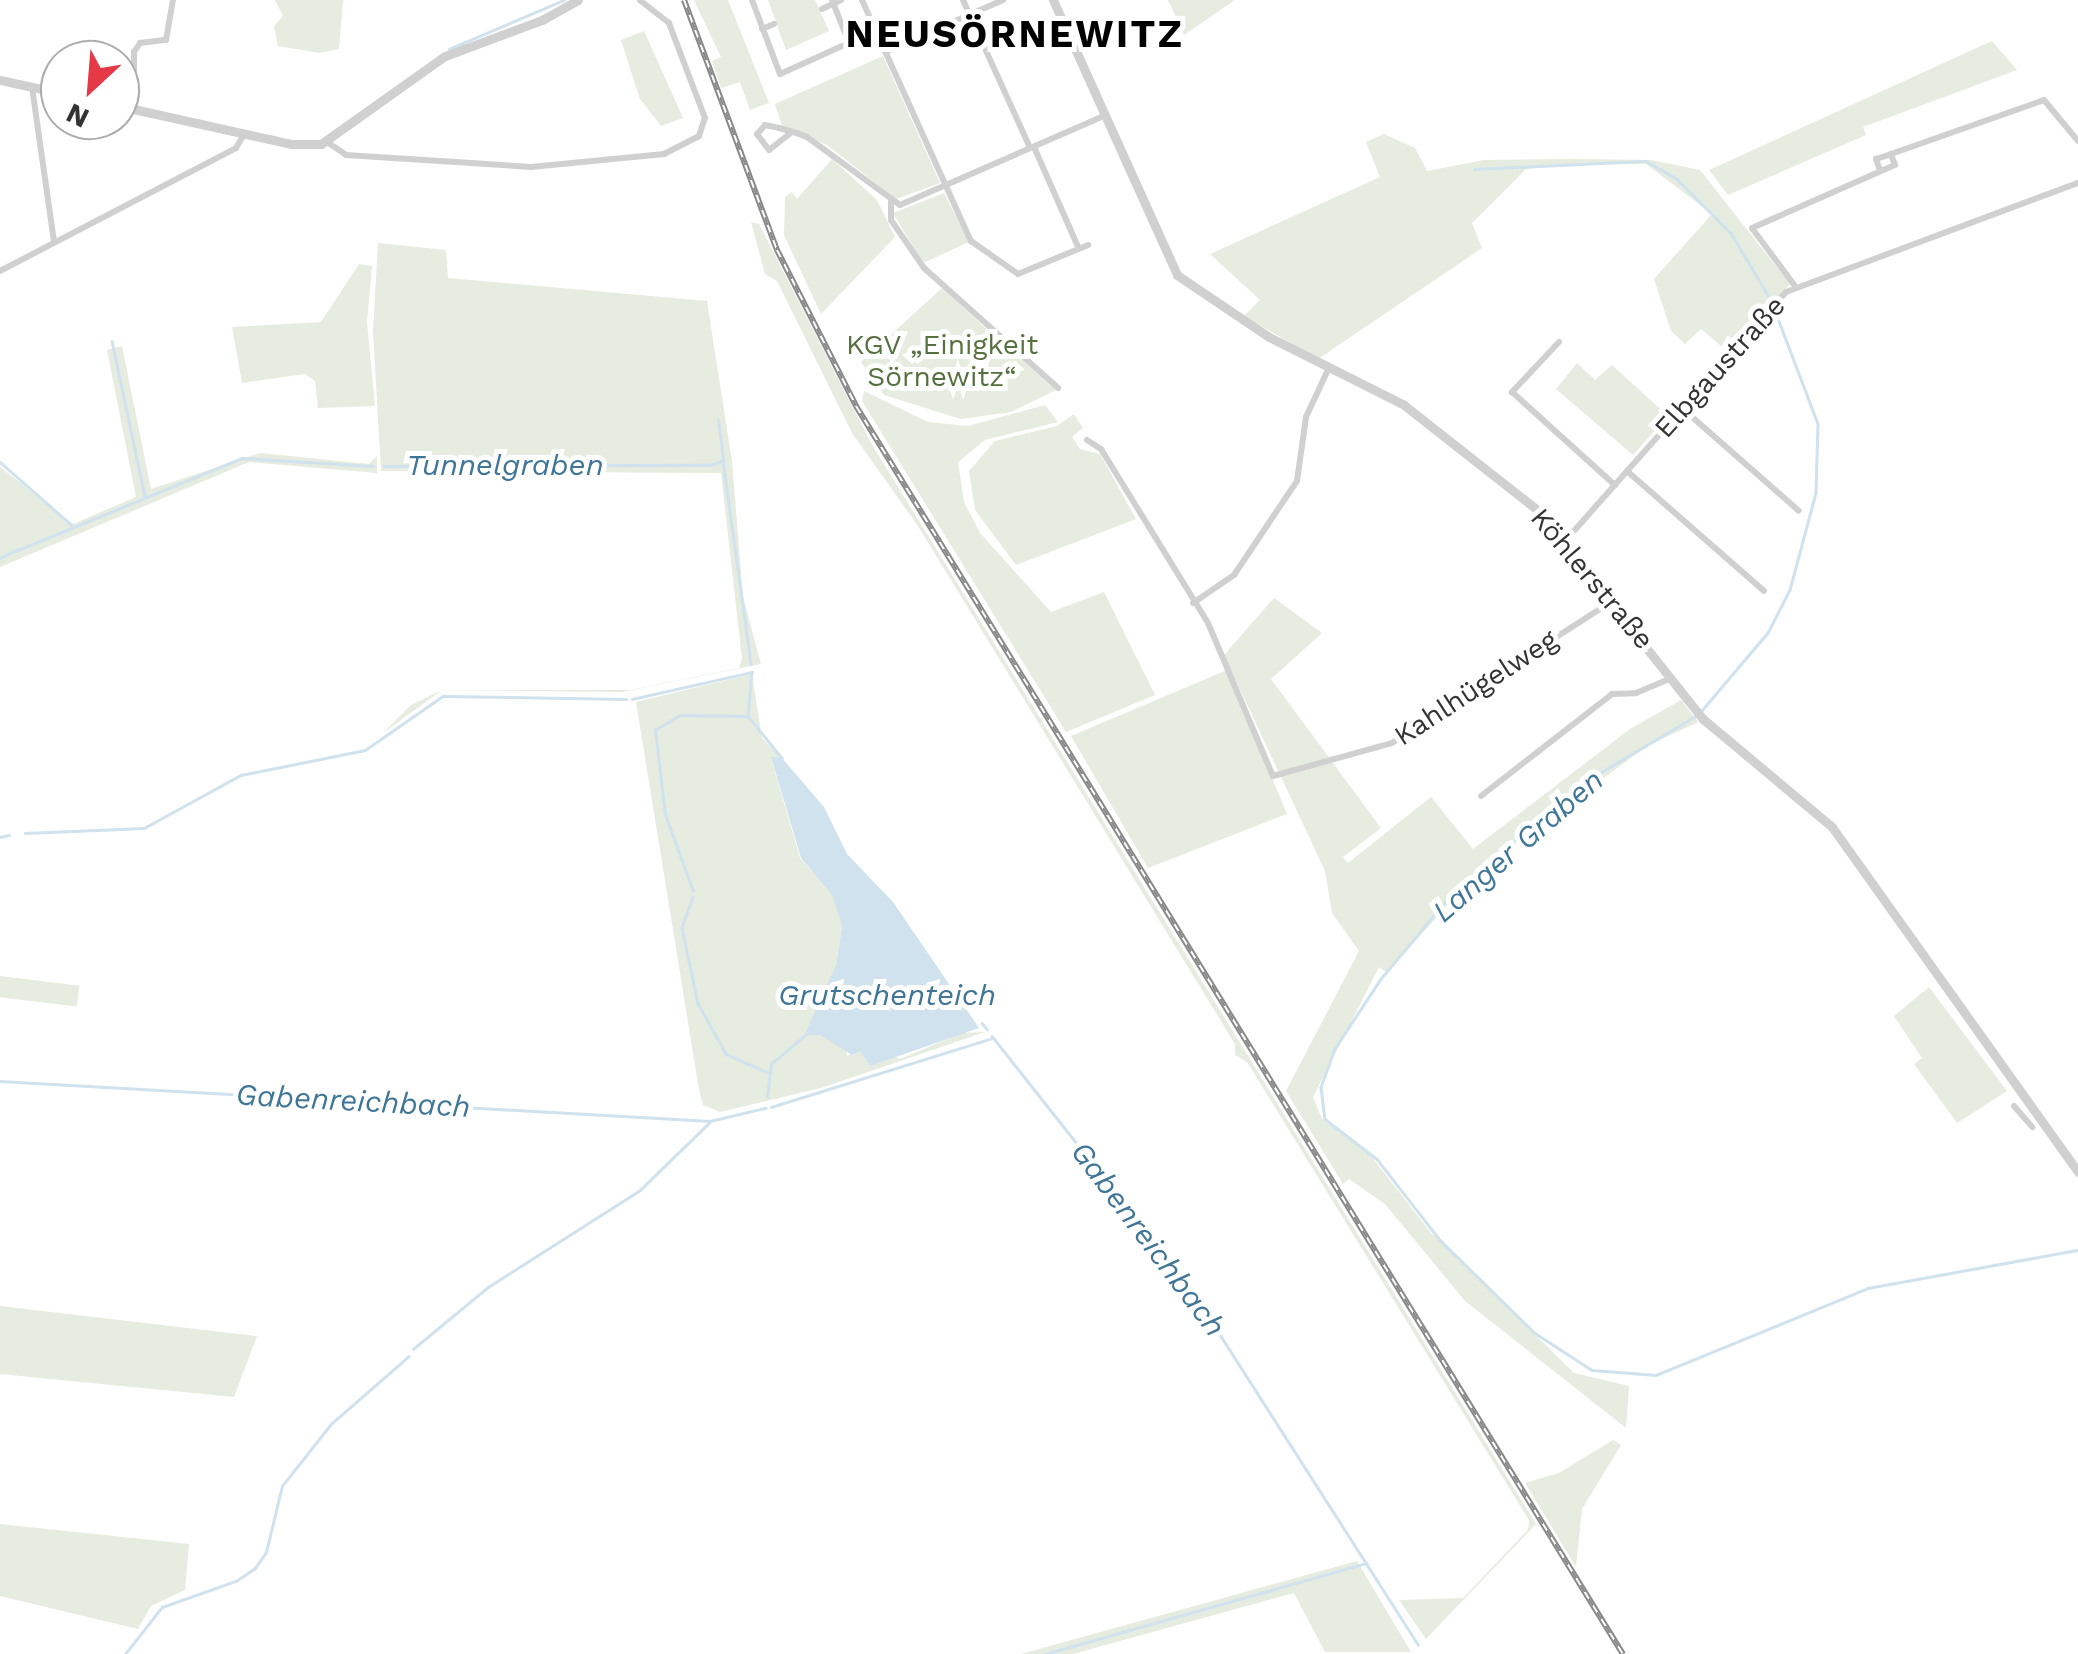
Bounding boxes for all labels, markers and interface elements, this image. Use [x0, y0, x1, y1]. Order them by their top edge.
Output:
district label: NEUSÖRNEWITZ [846, 12, 1184, 58]
north arrow [40, 40, 140, 140]
text: N [61, 96, 94, 135]
street label: Elbgaustraße [1648, 289, 1792, 445]
park label: KGV „Einigkeit Sörnewitz“ [845, 328, 1039, 394]
water label: Tunnelgraben [406, 447, 604, 483]
street label: Köhlerstraße [1523, 502, 1661, 656]
street label: Kahlhügelweg [1388, 623, 1564, 753]
water label: Langer Graben [1425, 762, 1611, 930]
water label: Grutschenteich [778, 977, 996, 1013]
water label: Gabenreichbach [235, 1077, 471, 1125]
water label: Gabenreichbach [1063, 1134, 1233, 1344]

